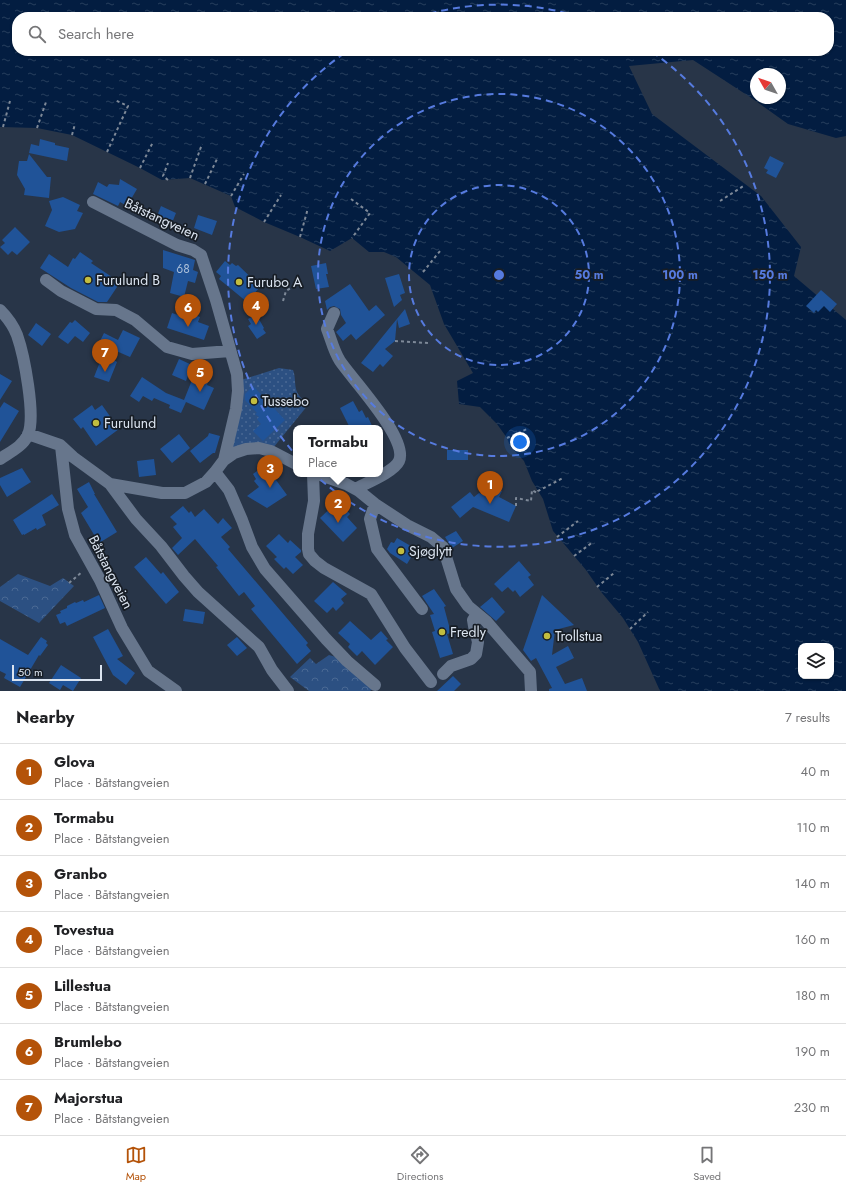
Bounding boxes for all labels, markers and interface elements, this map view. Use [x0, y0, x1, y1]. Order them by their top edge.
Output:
search box [12, 12, 834, 56]
icon: search [26, 23, 48, 45]
text: Search here [58, 23, 134, 45]
north arrow [750, 68, 786, 104]
street label: Båtstangveien [121, 193, 203, 245]
house number: 68 [176, 260, 190, 278]
text: 50 m [574, 266, 604, 284]
text: 100 m [662, 266, 698, 284]
text: 150 m [752, 266, 788, 284]
centre of rings [492, 268, 506, 282]
place label: Furulund B [96, 270, 160, 290]
place label: Furubo A [247, 272, 303, 292]
marker: Furulund B [83, 275, 93, 285]
marker: Furubo A [234, 277, 244, 287]
pin: 4 [243, 292, 269, 325]
pin: 6 [175, 294, 201, 327]
pin: 7 [92, 339, 118, 372]
pin: 5 [187, 359, 213, 392]
place label: Tussebo [262, 391, 309, 411]
marker: Tussebo [249, 396, 259, 406]
place label: Furulund [104, 413, 156, 433]
marker: Furulund [91, 418, 101, 428]
popup [293, 425, 383, 477]
text: Tormabu [308, 431, 368, 453]
your location [510, 432, 530, 452]
text: Place [308, 453, 337, 472]
pin: 3 [257, 455, 283, 488]
pin: 1 [477, 471, 503, 504]
pin: 2 [325, 490, 351, 523]
street label: Båtstangveien [84, 532, 138, 612]
place label: Sjøglytt [409, 541, 453, 561]
marker: Sjøglytt [396, 546, 406, 556]
place label: Fredly [450, 622, 487, 642]
place label: Trollstua [555, 626, 602, 646]
marker: Fredly [437, 627, 447, 637]
marker: Trollstua [542, 631, 552, 641]
map controls [798, 643, 834, 679]
button: layers [798, 643, 834, 679]
scale bar [12, 663, 102, 682]
text: 50 m [18, 664, 43, 680]
text: Nearby [16, 705, 74, 729]
text: 7 results [785, 708, 830, 727]
text: Glova [54, 751, 95, 773]
text: 1 [26, 762, 32, 781]
text: 40 m [801, 762, 830, 781]
text: Place · Båtstangveien [54, 773, 170, 792]
text: Tormabu [54, 807, 114, 829]
text: 2 [25, 818, 33, 837]
text: 110 m [796, 818, 830, 837]
text: Place · Båtstangveien [54, 829, 170, 848]
text: Granbo [54, 863, 107, 885]
text: 3 [25, 874, 33, 893]
text: 140 m [795, 874, 830, 893]
text: Place · Båtstangveien [54, 885, 170, 904]
text: Tovestua [54, 919, 114, 941]
text: 4 [24, 930, 34, 949]
text: 160 m [795, 930, 830, 949]
text: Place · Båtstangveien [54, 941, 170, 960]
text: Lillestua [54, 975, 111, 997]
text: 5 [25, 986, 33, 1005]
text: 180 m [795, 986, 830, 1005]
text: Place · Båtstangveien [54, 997, 170, 1016]
text: Brumlebo [54, 1031, 122, 1053]
text: 6 [25, 1042, 33, 1061]
text: 190 m [795, 1042, 830, 1061]
text: Place · Båtstangveien [54, 1053, 170, 1072]
text: Majorstua [54, 1087, 123, 1109]
text: 7 [25, 1098, 33, 1117]
text: 230 m [794, 1098, 830, 1117]
text: Place · Båtstangveien [54, 1109, 170, 1128]
tab: Map [125, 1144, 147, 1184]
tab: Directions [397, 1144, 443, 1184]
tab: Saved [693, 1144, 721, 1184]

